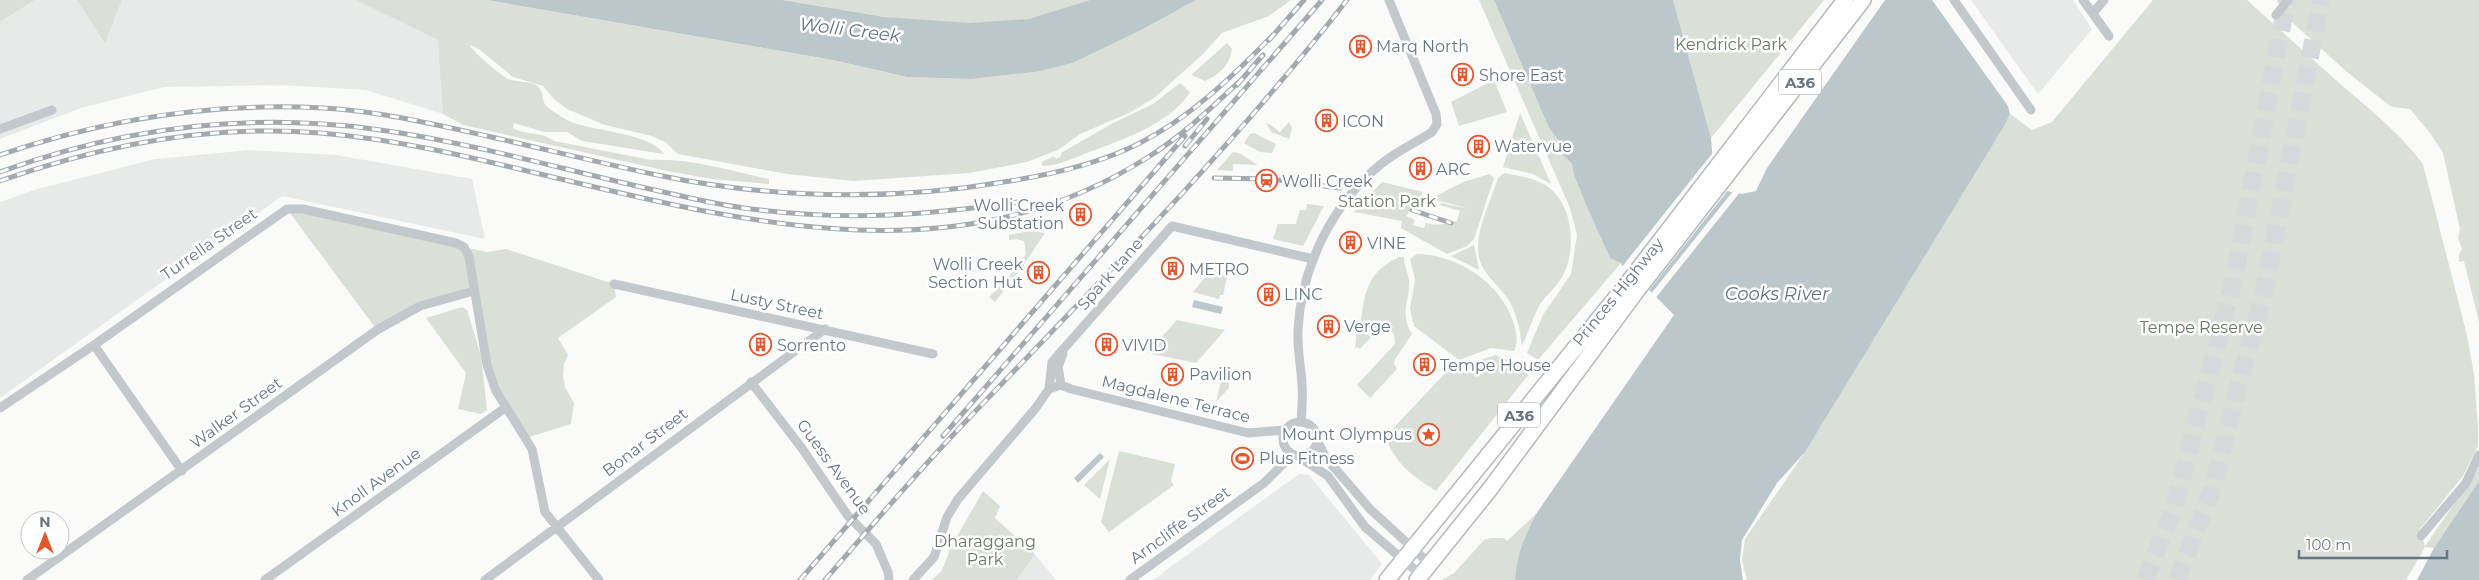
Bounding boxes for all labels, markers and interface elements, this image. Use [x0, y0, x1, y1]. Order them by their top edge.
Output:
water label: Wolli Creek [798, 13, 903, 47]
building icon: Marq North [1348, 34, 1372, 58]
park label: Kendrick Park [1675, 35, 1787, 54]
place label: Marq North [1376, 37, 1469, 56]
building icon: Shore East [1451, 63, 1475, 87]
place label: Shore East [1479, 66, 1565, 85]
road number: A36 [1779, 70, 1821, 94]
building icon: ICON [1314, 109, 1338, 133]
place label: ICON [1342, 112, 1384, 131]
building icon: Watervue [1466, 134, 1490, 158]
place label: Watervue [1494, 137, 1572, 156]
building icon: ARC [1408, 157, 1432, 181]
place label: ARC [1436, 160, 1470, 179]
station icon: Wolli Creek [1254, 169, 1278, 193]
place label: Wolli Creek [1282, 172, 1373, 191]
park label: Station Park [1338, 192, 1436, 211]
place label: Wolli Creek Substation [974, 196, 1064, 233]
building icon: Wolli Creek Substation [1068, 202, 1092, 226]
street label: Turrella Street [157, 204, 261, 284]
building icon: VINE [1339, 231, 1363, 255]
street label: Spark Lane [1073, 234, 1147, 314]
place label: VINE [1367, 234, 1406, 253]
street label: Princes Highway [1569, 234, 1668, 350]
place label: Wolli Creek Section Hut [928, 255, 1023, 292]
building icon: METRO [1161, 257, 1185, 281]
place label: METRO [1189, 260, 1249, 279]
building icon: Wolli Creek Section Hut [1027, 261, 1051, 285]
building icon: LINC [1256, 282, 1280, 306]
water label: Cooks River [1725, 283, 1830, 305]
street label: Lusty Street [729, 285, 826, 323]
place label: LINC [1284, 285, 1323, 304]
building icon: Verge [1316, 314, 1340, 338]
place label: Verge [1344, 317, 1391, 336]
park label: Tempe Reserve [2139, 318, 2263, 337]
building icon: Sorrento [749, 333, 773, 357]
building icon: VIVID [1094, 333, 1118, 357]
place label: Sorrento [777, 336, 846, 355]
place label: VIVID [1122, 336, 1167, 355]
building icon: Tempe House [1412, 353, 1436, 377]
place label: Tempe House [1440, 356, 1551, 375]
building icon: Pavilion [1161, 362, 1185, 386]
place label: Pavilion [1189, 365, 1252, 384]
street label: Magdalene Terrace [1100, 371, 1252, 427]
street label: Walker Street [187, 373, 286, 453]
road number: A36 [1498, 402, 1540, 428]
street label: Bonar Street [599, 404, 692, 480]
street label: Guess Avenue [793, 416, 875, 518]
place icon: Mount Olympus [1416, 422, 1440, 446]
place label: Mount Olympus [1282, 425, 1412, 444]
street label: Knoll Avenue [328, 443, 424, 521]
sports icon: Plus Fitness [1231, 446, 1255, 470]
place label: Plus Fitness [1259, 449, 1355, 468]
street label: Arncliffe Street [1126, 482, 1234, 568]
north arrow [20, 510, 70, 560]
text: N [39, 513, 51, 531]
scale bar [2299, 528, 2446, 560]
park label: Dharaggang Park [934, 532, 1036, 569]
text: 100 m [2306, 535, 2351, 554]

